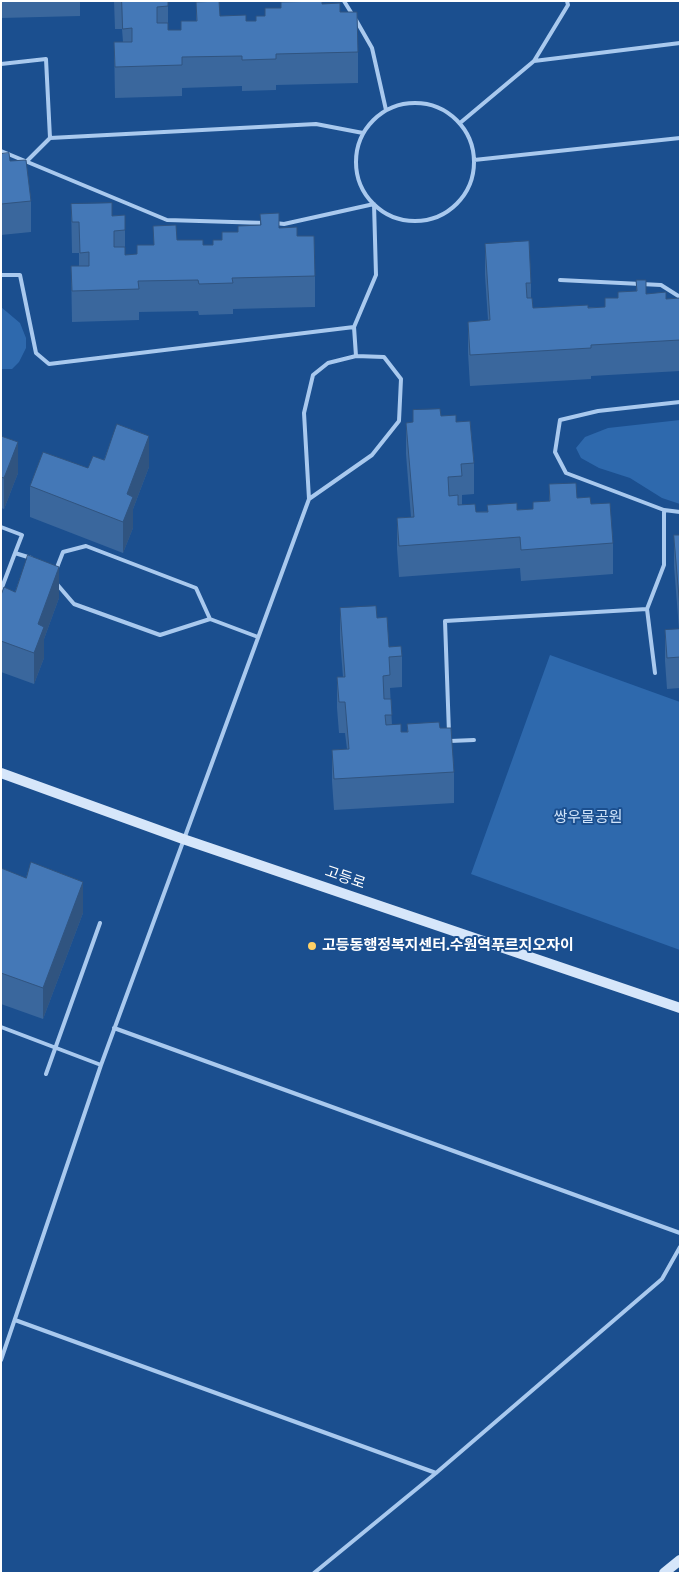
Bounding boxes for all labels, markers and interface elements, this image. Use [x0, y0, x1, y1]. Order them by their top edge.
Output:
park label: 쌍우물공원 [554, 809, 622, 827]
street label: 고등로 [322, 863, 368, 893]
place label: 고등동행정복지센터.수원역푸르지오자이 [322, 937, 574, 955]
marker: 고등동행정복지센터.수원역푸르지오자이 [306, 940, 318, 952]

